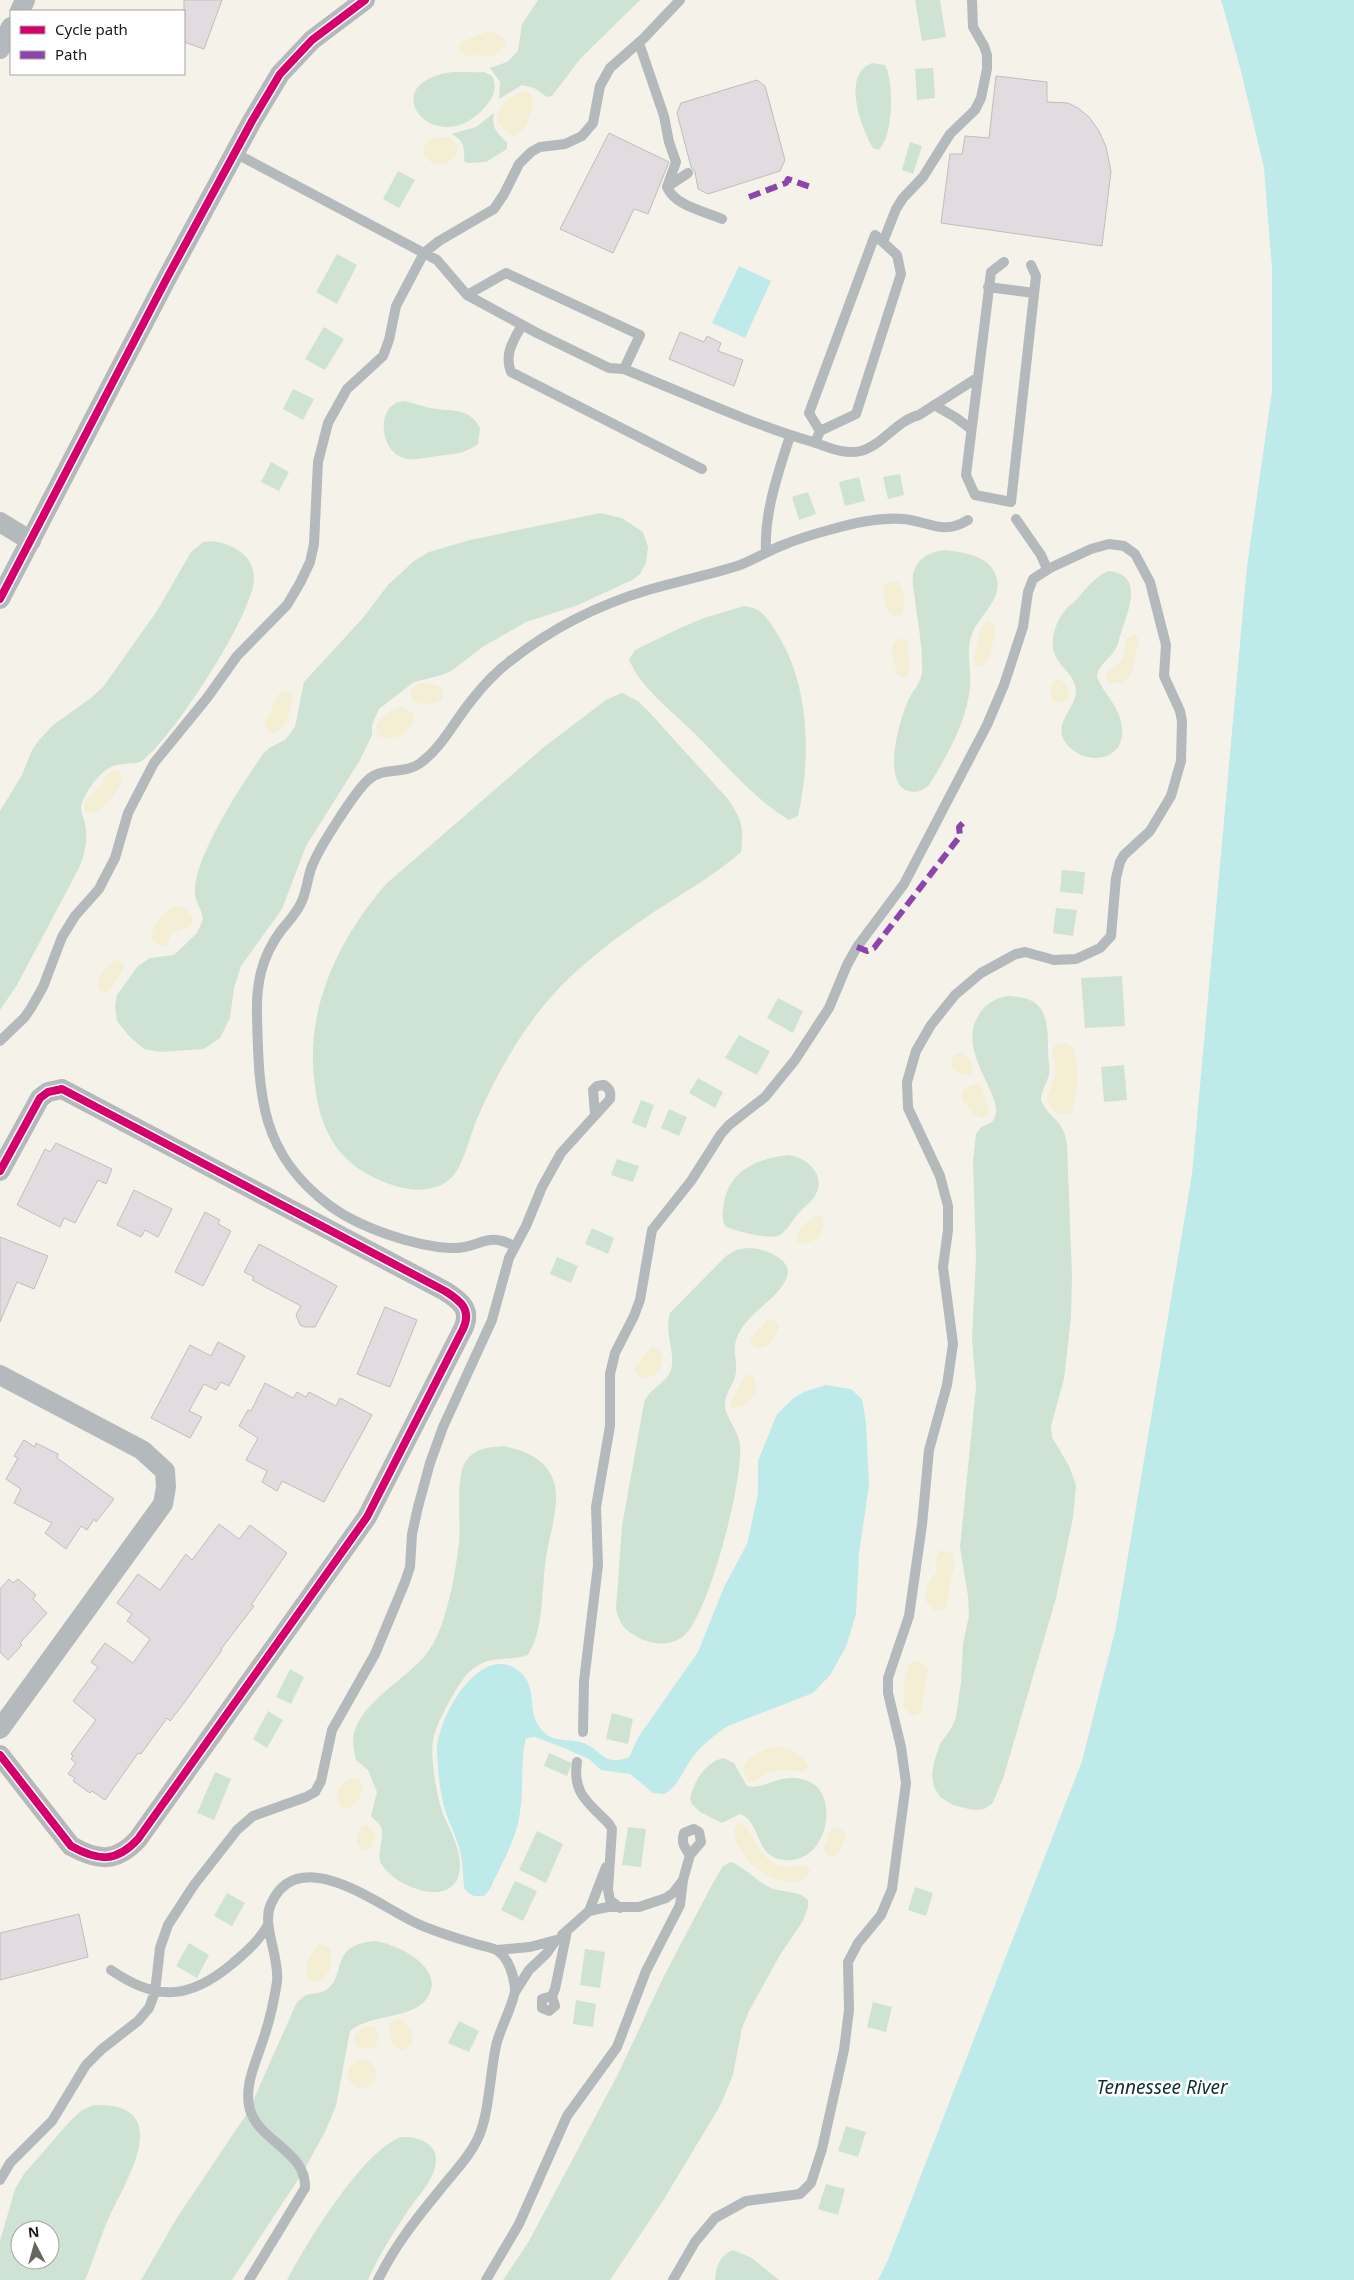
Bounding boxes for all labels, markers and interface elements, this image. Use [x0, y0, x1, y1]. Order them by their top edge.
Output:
legend [10, 10, 185, 75]
text: Cycle path [55, 19, 128, 39]
text: Path [55, 44, 87, 64]
water label: Tennessee River [1096, 2074, 1229, 2100]
north arrow [10, 2220, 60, 2270]
text: N [27, 2222, 40, 2242]

